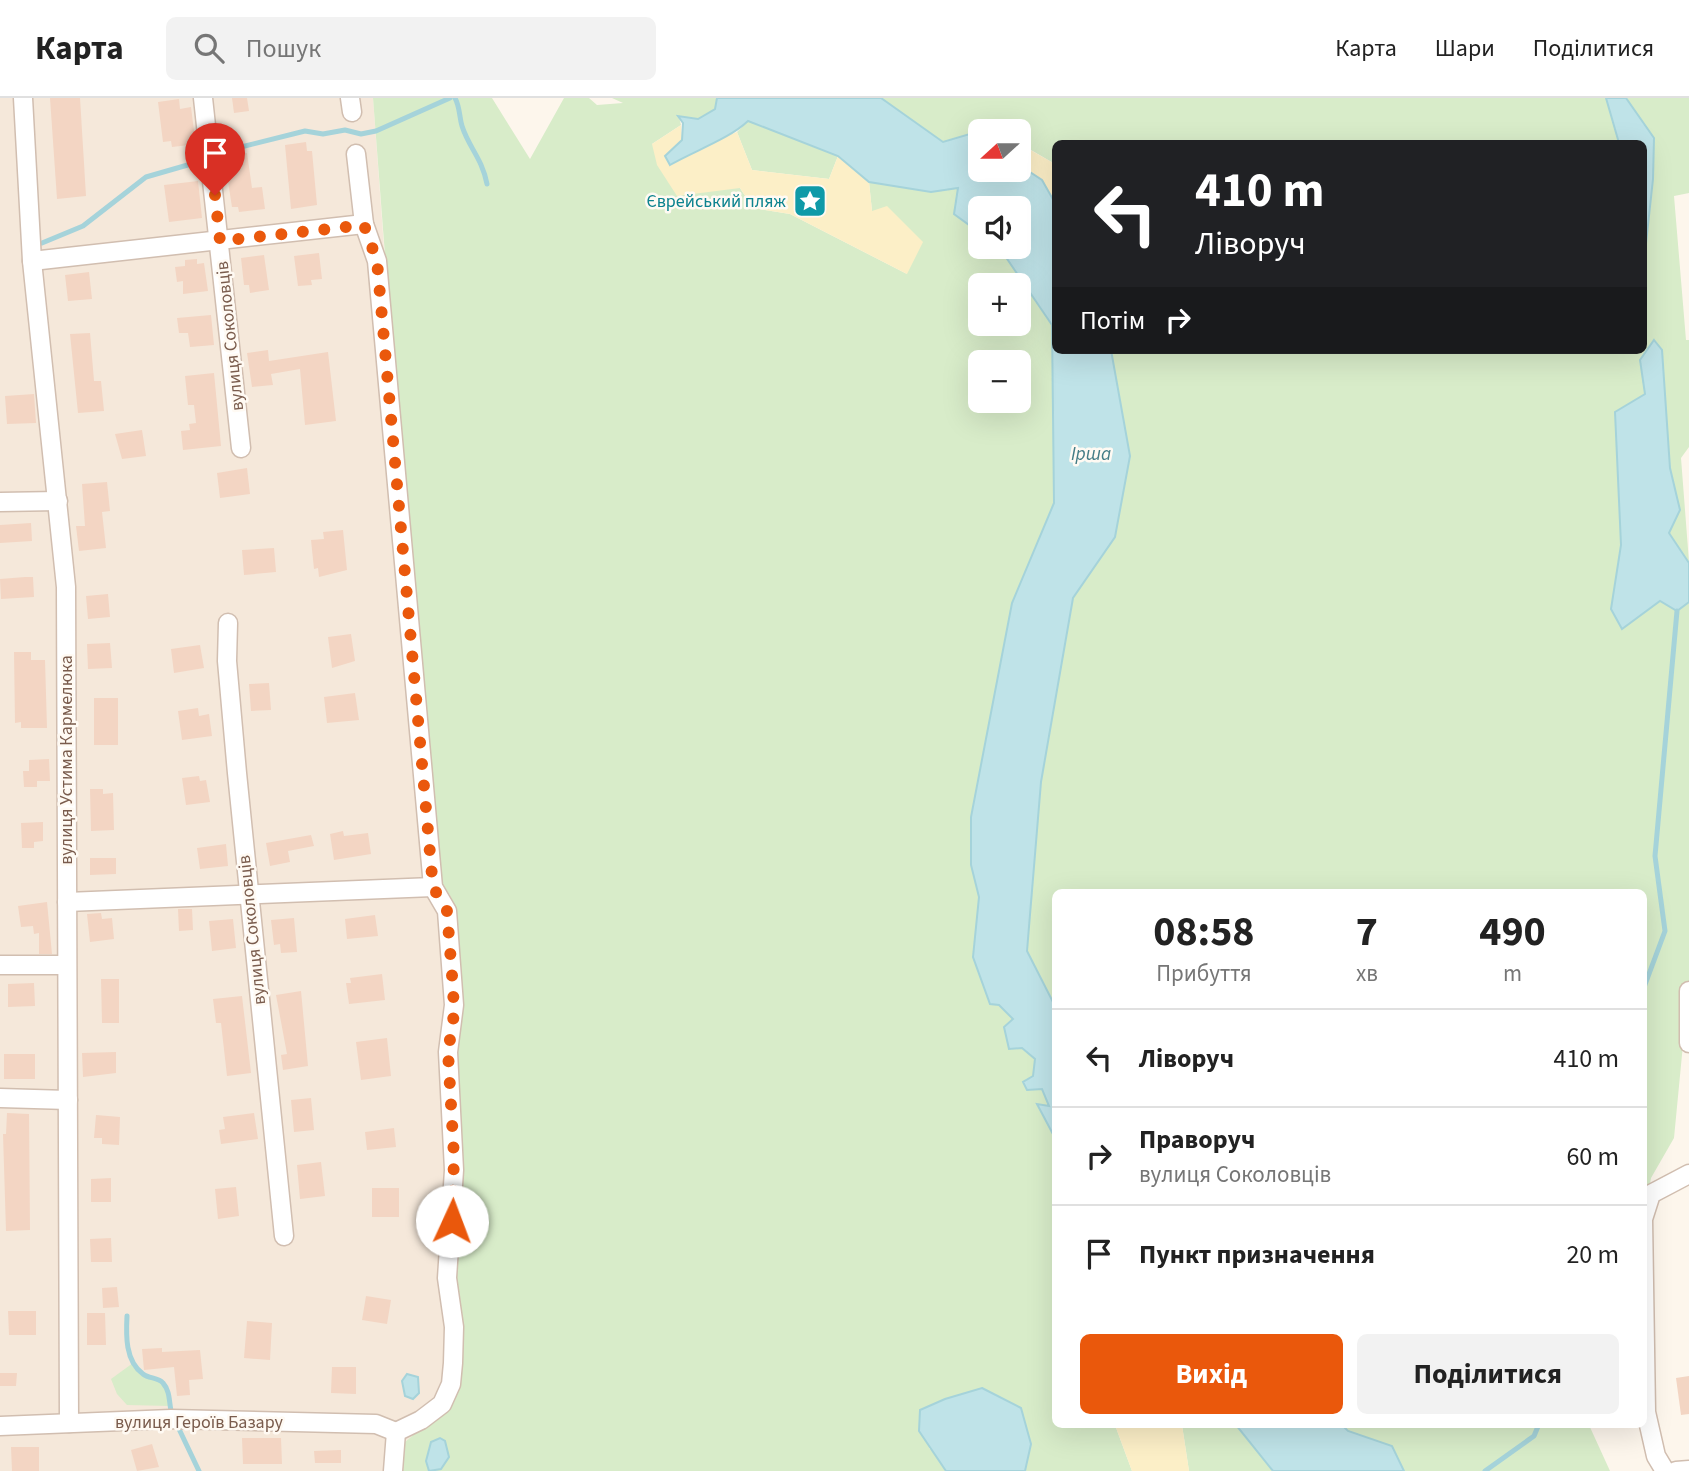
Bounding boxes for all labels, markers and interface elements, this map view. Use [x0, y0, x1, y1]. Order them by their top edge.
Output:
search box [166, 17, 656, 80]
text: Карта [35, 25, 124, 72]
icon: search [190, 29, 228, 67]
text: Пошук [246, 30, 321, 67]
text: Карта [1335, 31, 1397, 66]
text: Шари [1435, 31, 1495, 66]
text: Поділитися [1533, 31, 1654, 66]
north arrow [968, 119, 1031, 182]
map controls [968, 119, 1031, 413]
pin [185, 123, 245, 195]
icon: arrive [196, 134, 234, 172]
text: 410 m [1195, 156, 1324, 226]
icon: left [1080, 168, 1171, 259]
place icon: Єврейський пляж [791, 182, 829, 220]
place label: Єврейський пляж [646, 189, 787, 214]
button: sound [968, 196, 1031, 259]
text: Ліворуч [1195, 221, 1306, 267]
street label: вулиця Соколовців [210, 260, 250, 412]
button: + [968, 273, 1031, 336]
icon: right [1159, 301, 1197, 339]
text: Потім [1080, 302, 1145, 339]
button: − [968, 350, 1031, 413]
water label: Ірша [1071, 441, 1111, 468]
street label: вулиця Устима Кармелюка [54, 655, 79, 865]
street label: вулиця Соколовців [232, 854, 272, 1006]
text: 08:58 [1153, 902, 1255, 962]
text: 7 [1356, 902, 1378, 962]
text: 490 [1479, 902, 1546, 962]
text: Прибуття [1156, 957, 1252, 990]
text: хв [1356, 957, 1378, 990]
text: m [1503, 957, 1522, 990]
icon: left [1080, 1039, 1118, 1077]
text: Ліворуч [1139, 1040, 1234, 1077]
text: 410 m [1553, 1040, 1619, 1077]
text: Праворуч [1139, 1121, 1255, 1158]
icon: right [1080, 1137, 1118, 1175]
text: 60 m [1566, 1138, 1619, 1175]
text: вулиця Соколовців [1139, 1158, 1331, 1191]
position arrow [415, 1184, 489, 1258]
icon: arrive [1080, 1235, 1118, 1273]
text: Пункт призначення [1139, 1236, 1375, 1273]
text: 20 m [1566, 1236, 1619, 1273]
button: Вихід [1080, 1334, 1343, 1414]
button: Поділитися [1357, 1334, 1619, 1414]
street label: вулиця Героїв Базару [115, 1410, 284, 1435]

